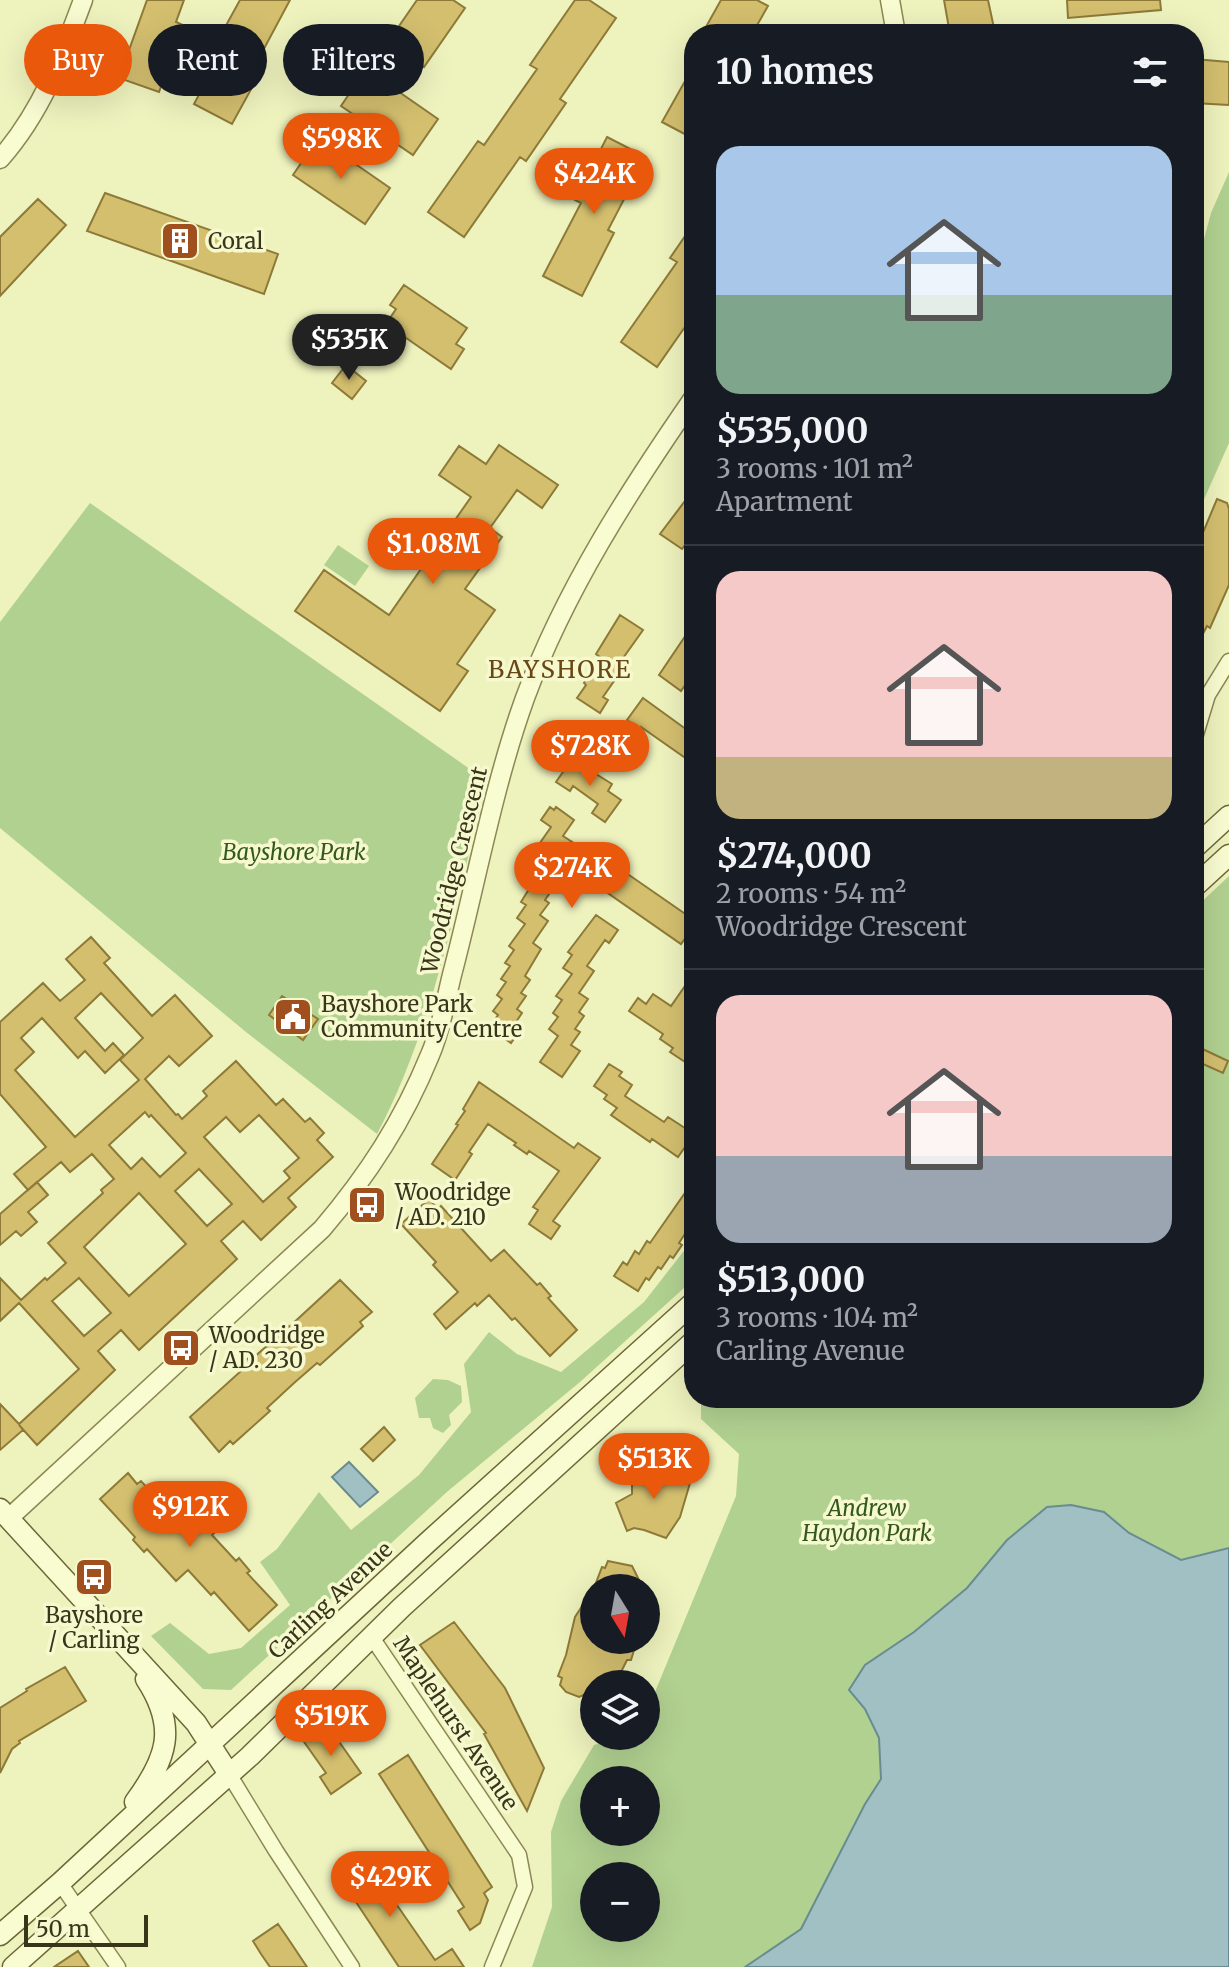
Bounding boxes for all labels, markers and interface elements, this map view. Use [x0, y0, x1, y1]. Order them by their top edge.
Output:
chip: Buy [24, 24, 132, 96]
chip: Rent [148, 24, 267, 96]
chip: Filters [283, 24, 424, 96]
icon: filters [1128, 50, 1172, 94]
text: 10 homes [716, 51, 874, 93]
pin: $598K [285, 113, 397, 181]
text: $598K [301, 122, 381, 155]
pin: $424K [538, 148, 650, 216]
text: $424K [553, 157, 635, 190]
icon: home [872, 198, 1016, 342]
building icon: Coral [159, 220, 201, 262]
place label: Coral [208, 227, 263, 255]
pin: $535K [293, 314, 405, 382]
text: $535K [310, 323, 388, 356]
text: $535,000 [716, 410, 868, 452]
text: 3 rooms · 101 m² [716, 452, 913, 485]
text: Apartment [716, 485, 853, 518]
pin: $1.08M [368, 518, 498, 586]
text: $1.08M [386, 527, 480, 560]
icon: home [872, 623, 1016, 767]
district label: BAYSHORE [488, 654, 632, 685]
pin: $728K [534, 720, 646, 788]
text: $728K [549, 729, 631, 762]
street label: Woodridge Crescent [415, 763, 493, 977]
text: $274,000 [716, 835, 872, 877]
park label: Bayshore Park [222, 838, 366, 866]
pin: $274K [516, 842, 628, 910]
text: $274K [532, 851, 612, 884]
text: 2 rooms · 54 m² [716, 877, 906, 910]
text: Woodridge Crescent [716, 910, 967, 943]
place label: Bayshore Park Community Centre [321, 990, 522, 1043]
public building icon: Bayshore Park Community Centre [272, 996, 314, 1038]
icon: home [872, 1047, 1016, 1191]
place label: Woodridge / AD. 210 [394, 1178, 511, 1231]
bus stop icon: Woodridge / AD. 210 [346, 1184, 388, 1226]
text: $513,000 [716, 1259, 865, 1301]
text: 3 rooms · 104 m² [716, 1301, 918, 1334]
place label: Woodridge / AD. 230 [208, 1321, 325, 1374]
bus stop icon: Woodridge / AD. 230 [160, 1327, 202, 1369]
text: Carling Avenue [716, 1334, 905, 1367]
pin: $513K [598, 1433, 710, 1501]
text: $513K [617, 1442, 691, 1475]
pin: $912K [134, 1481, 246, 1549]
text: $912K [151, 1490, 229, 1523]
park label: Andrew Haydon Park [801, 1494, 932, 1547]
street label: Carling Avenue [262, 1535, 398, 1665]
bus stop icon: Bayshore / Carling [73, 1556, 115, 1598]
north arrow [580, 1574, 660, 1654]
map controls [580, 1574, 660, 1942]
place label: Bayshore / Carling [45, 1601, 143, 1654]
street label: Maplehurst Avenue [387, 1631, 525, 1815]
button: layers [580, 1670, 660, 1750]
pin: $519K [275, 1690, 387, 1758]
text: $519K [293, 1699, 369, 1732]
button: + [580, 1766, 660, 1846]
pin: $429K [334, 1851, 446, 1919]
text: $429K [349, 1860, 431, 1893]
button: − [580, 1862, 660, 1942]
scale bar [24, 1911, 148, 1947]
text: 50 m [36, 1915, 90, 1943]

